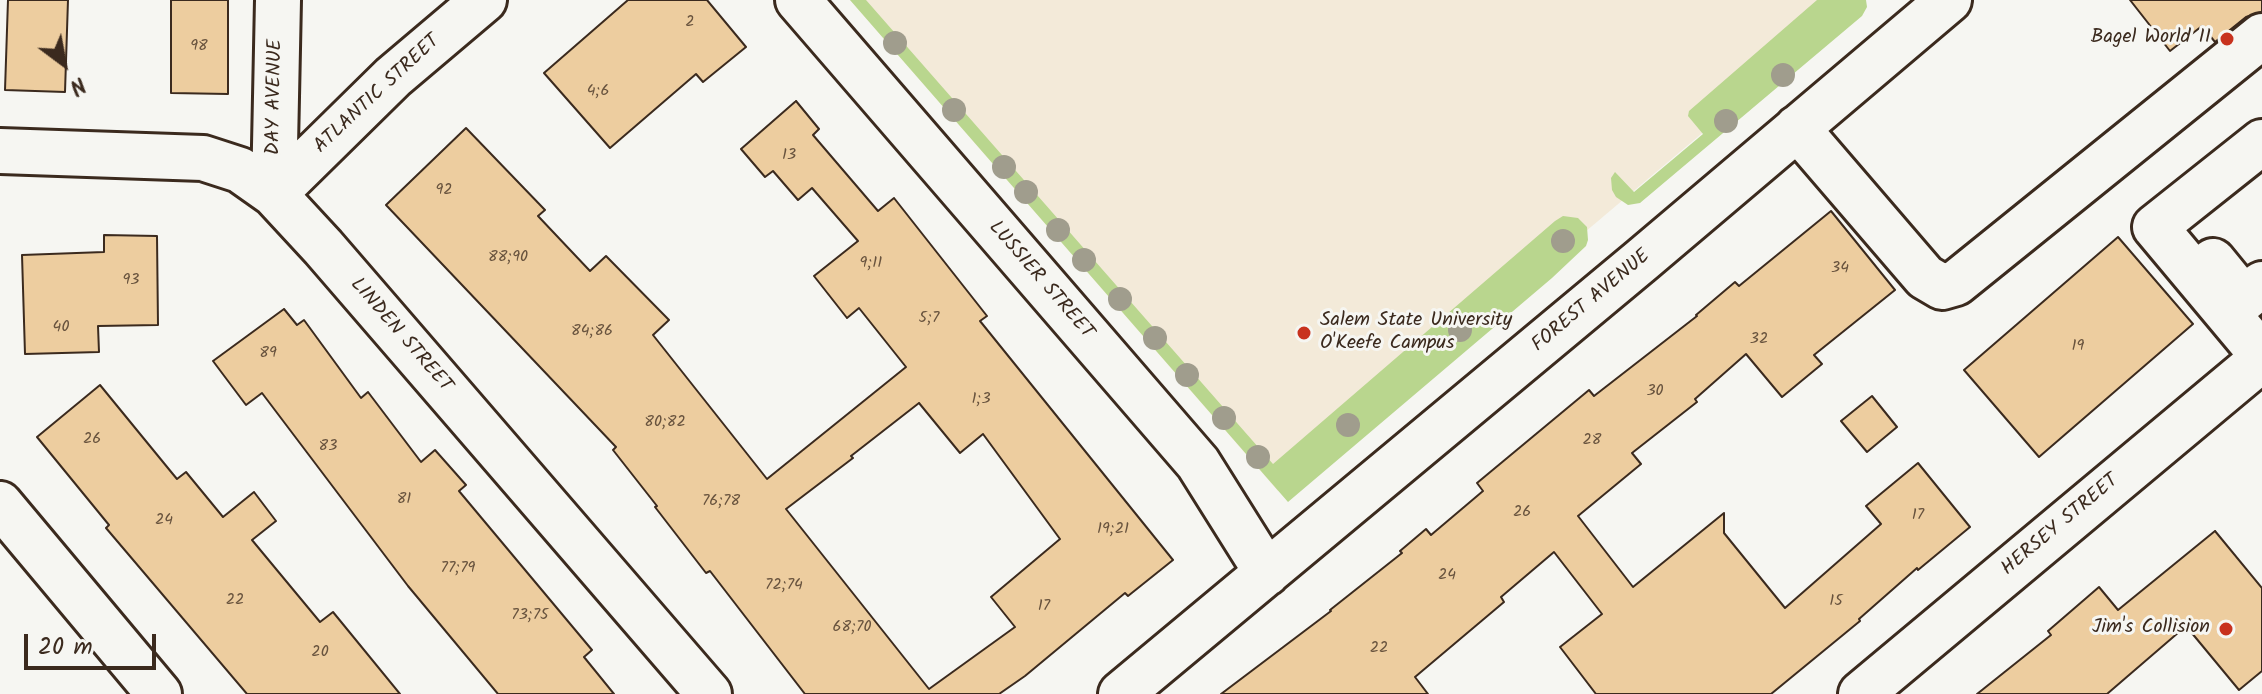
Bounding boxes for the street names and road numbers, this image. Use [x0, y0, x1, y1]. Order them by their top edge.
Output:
street label: ATLANTIC STREET [310, 30, 446, 160]
street label: DAY AVENUE [263, 39, 289, 155]
street label: LUSSIER STREET [982, 217, 1098, 345]
street label: FOREST AVENUE [1528, 246, 1656, 358]
street label: LINDEN STREET [344, 274, 456, 398]
street label: HERSEY STREET [1997, 470, 2125, 582]

